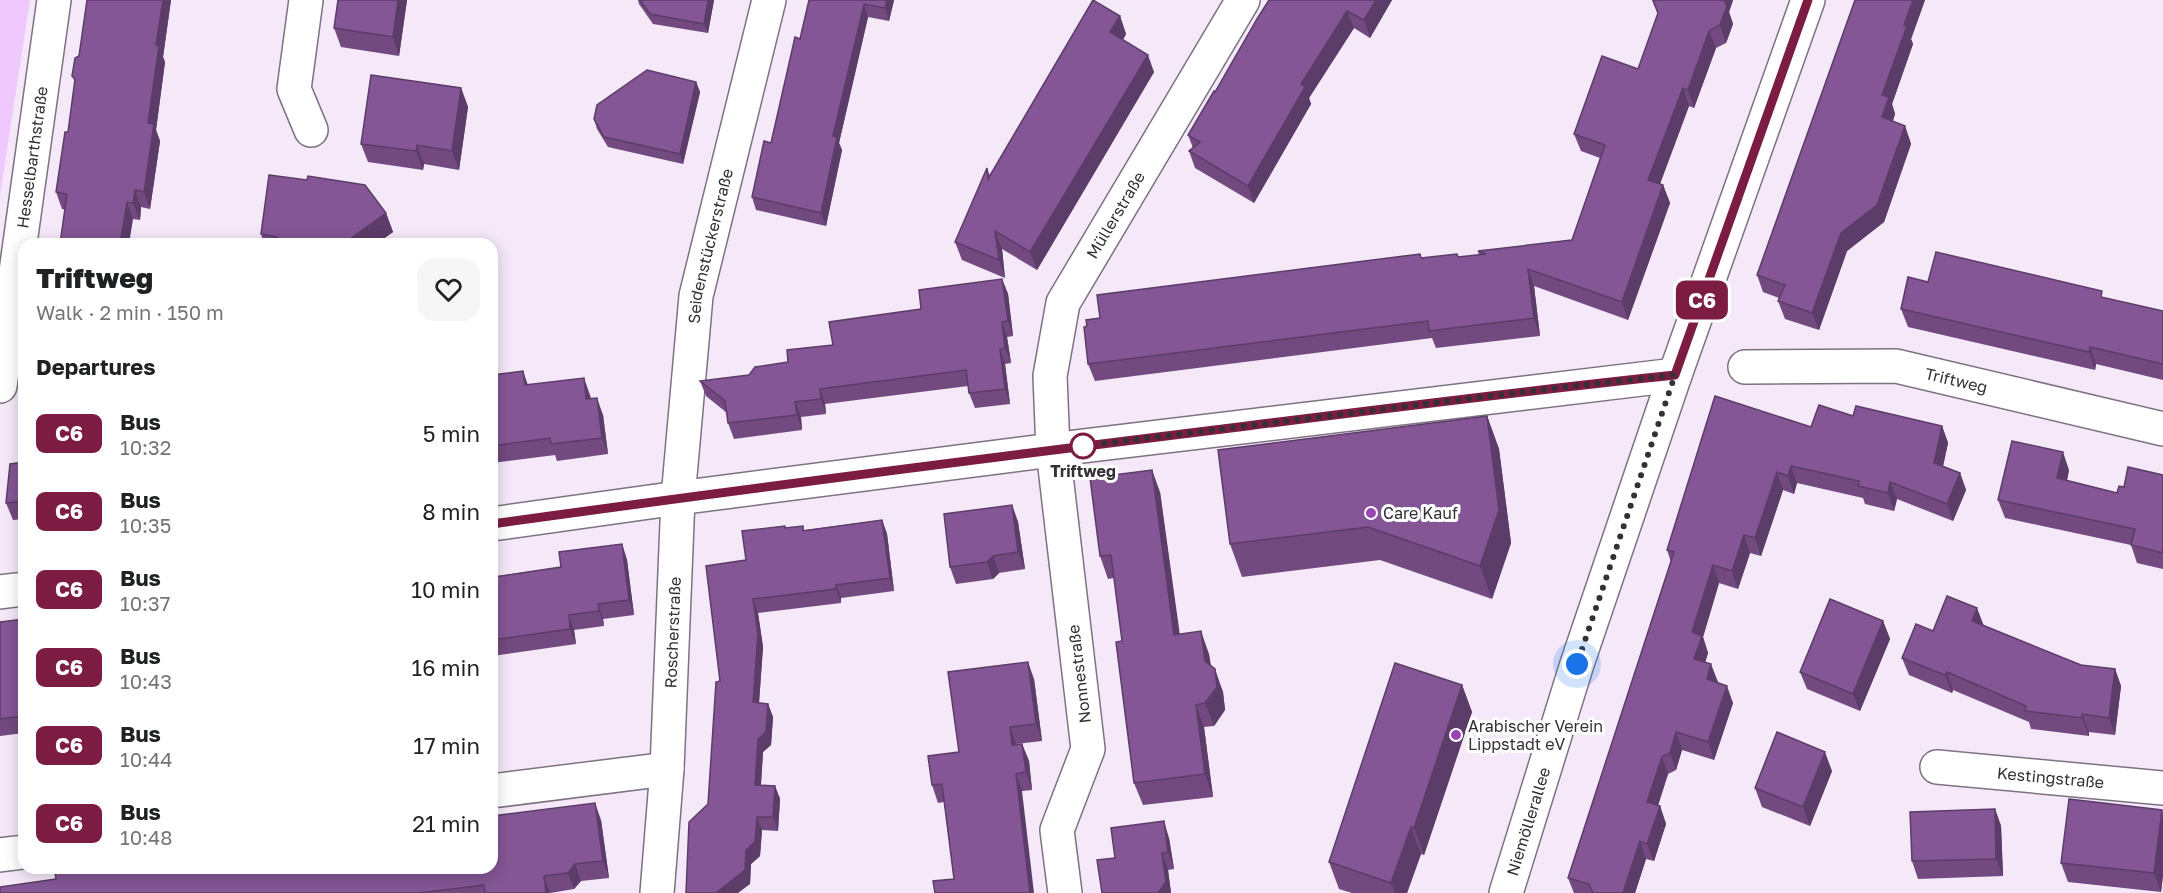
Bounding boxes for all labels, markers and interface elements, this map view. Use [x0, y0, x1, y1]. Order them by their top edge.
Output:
street label: Hesselbarthstraße [12, 85, 52, 229]
street label: Seidenstückerstraße [684, 166, 737, 325]
street label: Müllerstraße [1082, 168, 1149, 262]
button: heart [417, 258, 480, 321]
text: Triftweg [36, 261, 153, 294]
line badge: C6 [1675, 280, 1729, 320]
text: C6 [1688, 287, 1716, 313]
text: Walk · 2 min · 150 m [36, 300, 224, 324]
text: Departures [36, 353, 155, 380]
street label: Triftweg [1923, 363, 1990, 397]
text: Bus [120, 408, 161, 435]
text: C6 [55, 420, 83, 446]
text: 5 min [423, 420, 480, 447]
marker: Triftweg [1070, 433, 1096, 459]
text: 10:32 [120, 435, 171, 459]
place label: Triftweg [1050, 461, 1116, 481]
text: Bus [120, 486, 161, 513]
text: C6 [55, 498, 83, 524]
text: 8 min [422, 498, 480, 525]
place label: Care Kauf [1383, 503, 1458, 523]
marker: Care Kauf [1364, 506, 1378, 520]
text: 10:35 [120, 513, 171, 537]
text: Bus [120, 564, 161, 591]
text: C6 [55, 576, 83, 602]
text: 10 min [411, 576, 480, 603]
street label: Roscherstraße [660, 576, 685, 689]
text: 10:37 [120, 591, 170, 615]
street label: Nonnestraße [1063, 624, 1095, 724]
text: Bus [120, 642, 161, 669]
your location [1562, 649, 1592, 679]
text: C6 [55, 654, 83, 680]
text: 16 min [412, 654, 480, 681]
text: 10:43 [120, 669, 172, 693]
place label: Arabischer Verein Lippstadt eV [1468, 716, 1603, 754]
text: Bus [120, 720, 161, 747]
marker: Arabischer Verein Lippstadt eV [1449, 728, 1463, 742]
text: C6 [55, 732, 83, 758]
text: 17 min [413, 732, 480, 759]
text: 10:44 [120, 747, 173, 771]
street label: Kestingstraße [1996, 763, 2105, 792]
street label: Niemöllerallee [1502, 765, 1554, 878]
text: Bus [120, 798, 161, 825]
text: C6 [55, 810, 83, 836]
text: 21 min [412, 810, 480, 837]
text: 10:48 [120, 825, 173, 849]

